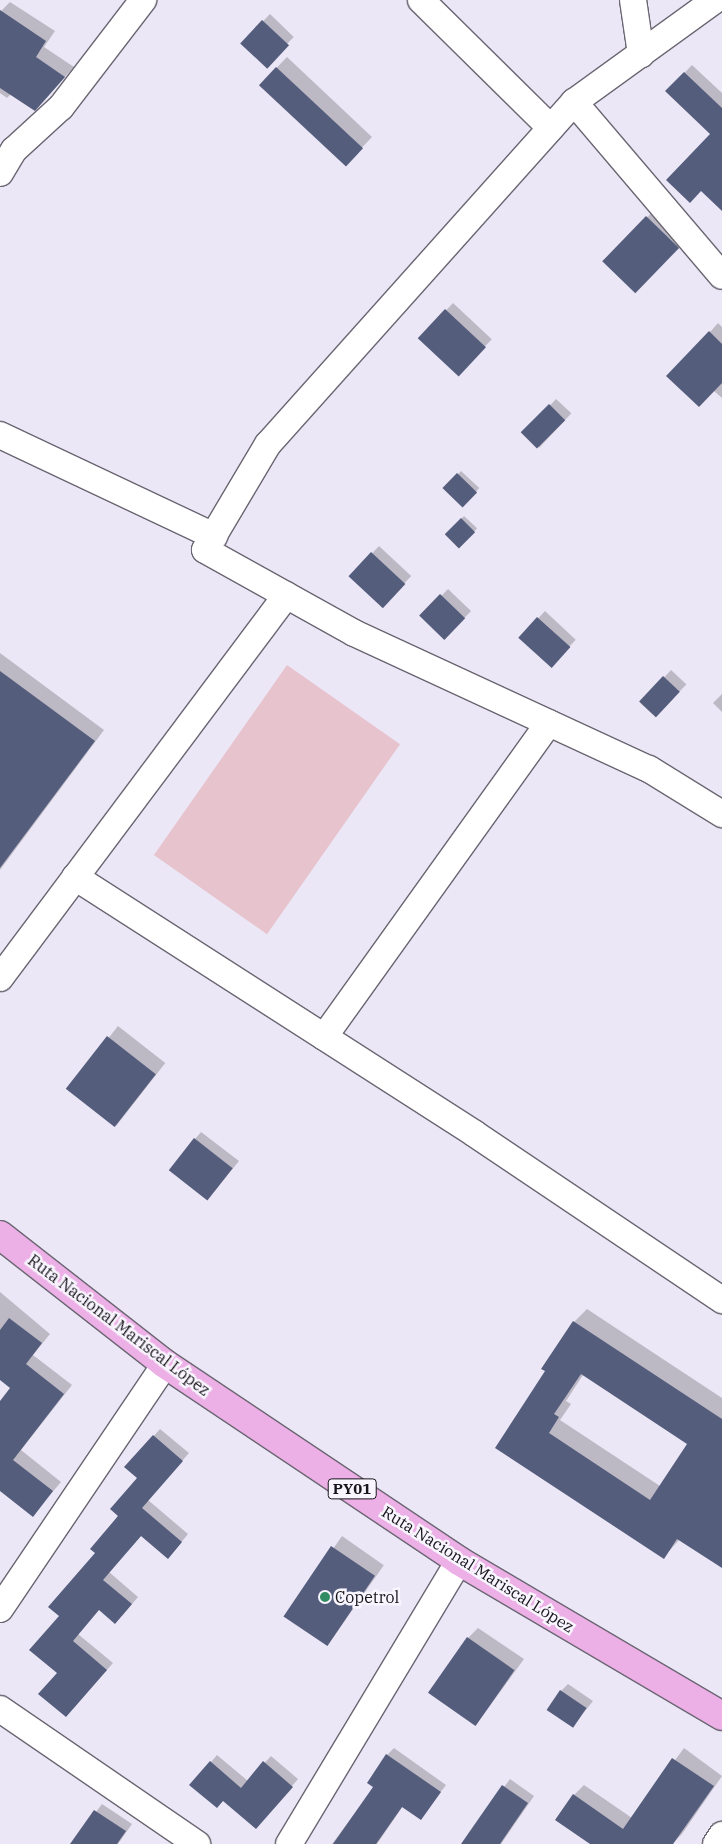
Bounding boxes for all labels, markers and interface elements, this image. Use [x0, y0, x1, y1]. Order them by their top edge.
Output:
street label: Ruta Nacional Mariscal López [24, 1250, 214, 1400]
road number: PY01 [327, 1476, 377, 1502]
street label: Ruta Nacional Mariscal López [378, 1502, 578, 1636]
place label: Copetrol [335, 1587, 399, 1607]
marker: Copetrol [319, 1591, 331, 1603]

